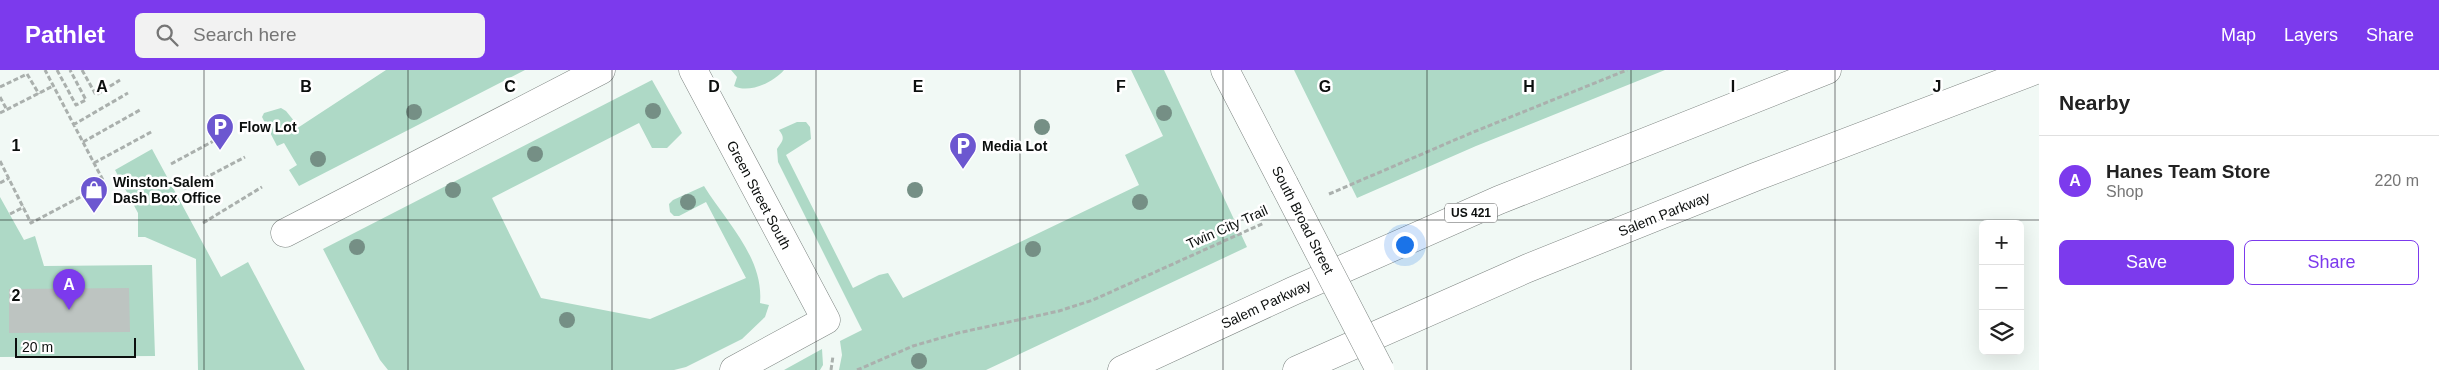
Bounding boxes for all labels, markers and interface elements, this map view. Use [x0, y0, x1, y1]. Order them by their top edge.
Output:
search box [135, 13, 485, 58]
text: Pathlet [25, 21, 105, 48]
icon: search [153, 21, 181, 49]
text: Search here [193, 24, 297, 45]
text: Map [2221, 25, 2256, 45]
text: Layers [2284, 25, 2338, 45]
text: Share [2366, 25, 2414, 45]
text: A [96, 78, 108, 95]
text: B [300, 78, 312, 95]
text: C [504, 78, 516, 95]
text: D [708, 78, 720, 95]
text: E [913, 78, 924, 95]
text: F [1116, 78, 1126, 95]
text: G [1319, 78, 1331, 95]
text: H [1523, 78, 1535, 95]
text: I [1731, 78, 1735, 95]
text: J [1933, 78, 1941, 95]
text: Nearby [2059, 91, 2130, 114]
parking icon: Flow Lot [205, 112, 235, 151]
place label: Flow Lot [239, 119, 297, 135]
parking icon: Media Lot [948, 131, 978, 170]
text: 1 [12, 137, 21, 154]
street label: Green Street South [724, 138, 794, 252]
place label: Media Lot [982, 138, 1048, 154]
text: Hanes Team Store [2106, 161, 2270, 182]
street label: South Broad Street [1269, 163, 1337, 277]
text: A [2069, 172, 2081, 189]
text: 220 m [2375, 172, 2419, 189]
place label: Winston-Salem Dash Box Office [113, 174, 221, 206]
shop icon: Winston-Salem Dash Box Office [79, 175, 109, 214]
text: Shop [2106, 183, 2143, 200]
street label: Salem Parkway [1616, 188, 1712, 240]
street label: Twin City Trail [1184, 202, 1270, 252]
road number: US 421 [1445, 204, 1497, 222]
map controls [1979, 220, 2024, 355]
button: + [1979, 220, 2024, 265]
your location [1392, 232, 1418, 258]
button: Save [2059, 240, 2234, 285]
button: Share [2244, 240, 2419, 285]
button: − [1979, 265, 2024, 310]
pin: A [53, 269, 85, 310]
street label: Salem Parkway [1219, 276, 1313, 332]
text: 2 [12, 287, 21, 304]
button: layers [1979, 310, 2024, 355]
scale bar [15, 335, 136, 358]
text: 20 m [22, 339, 53, 355]

